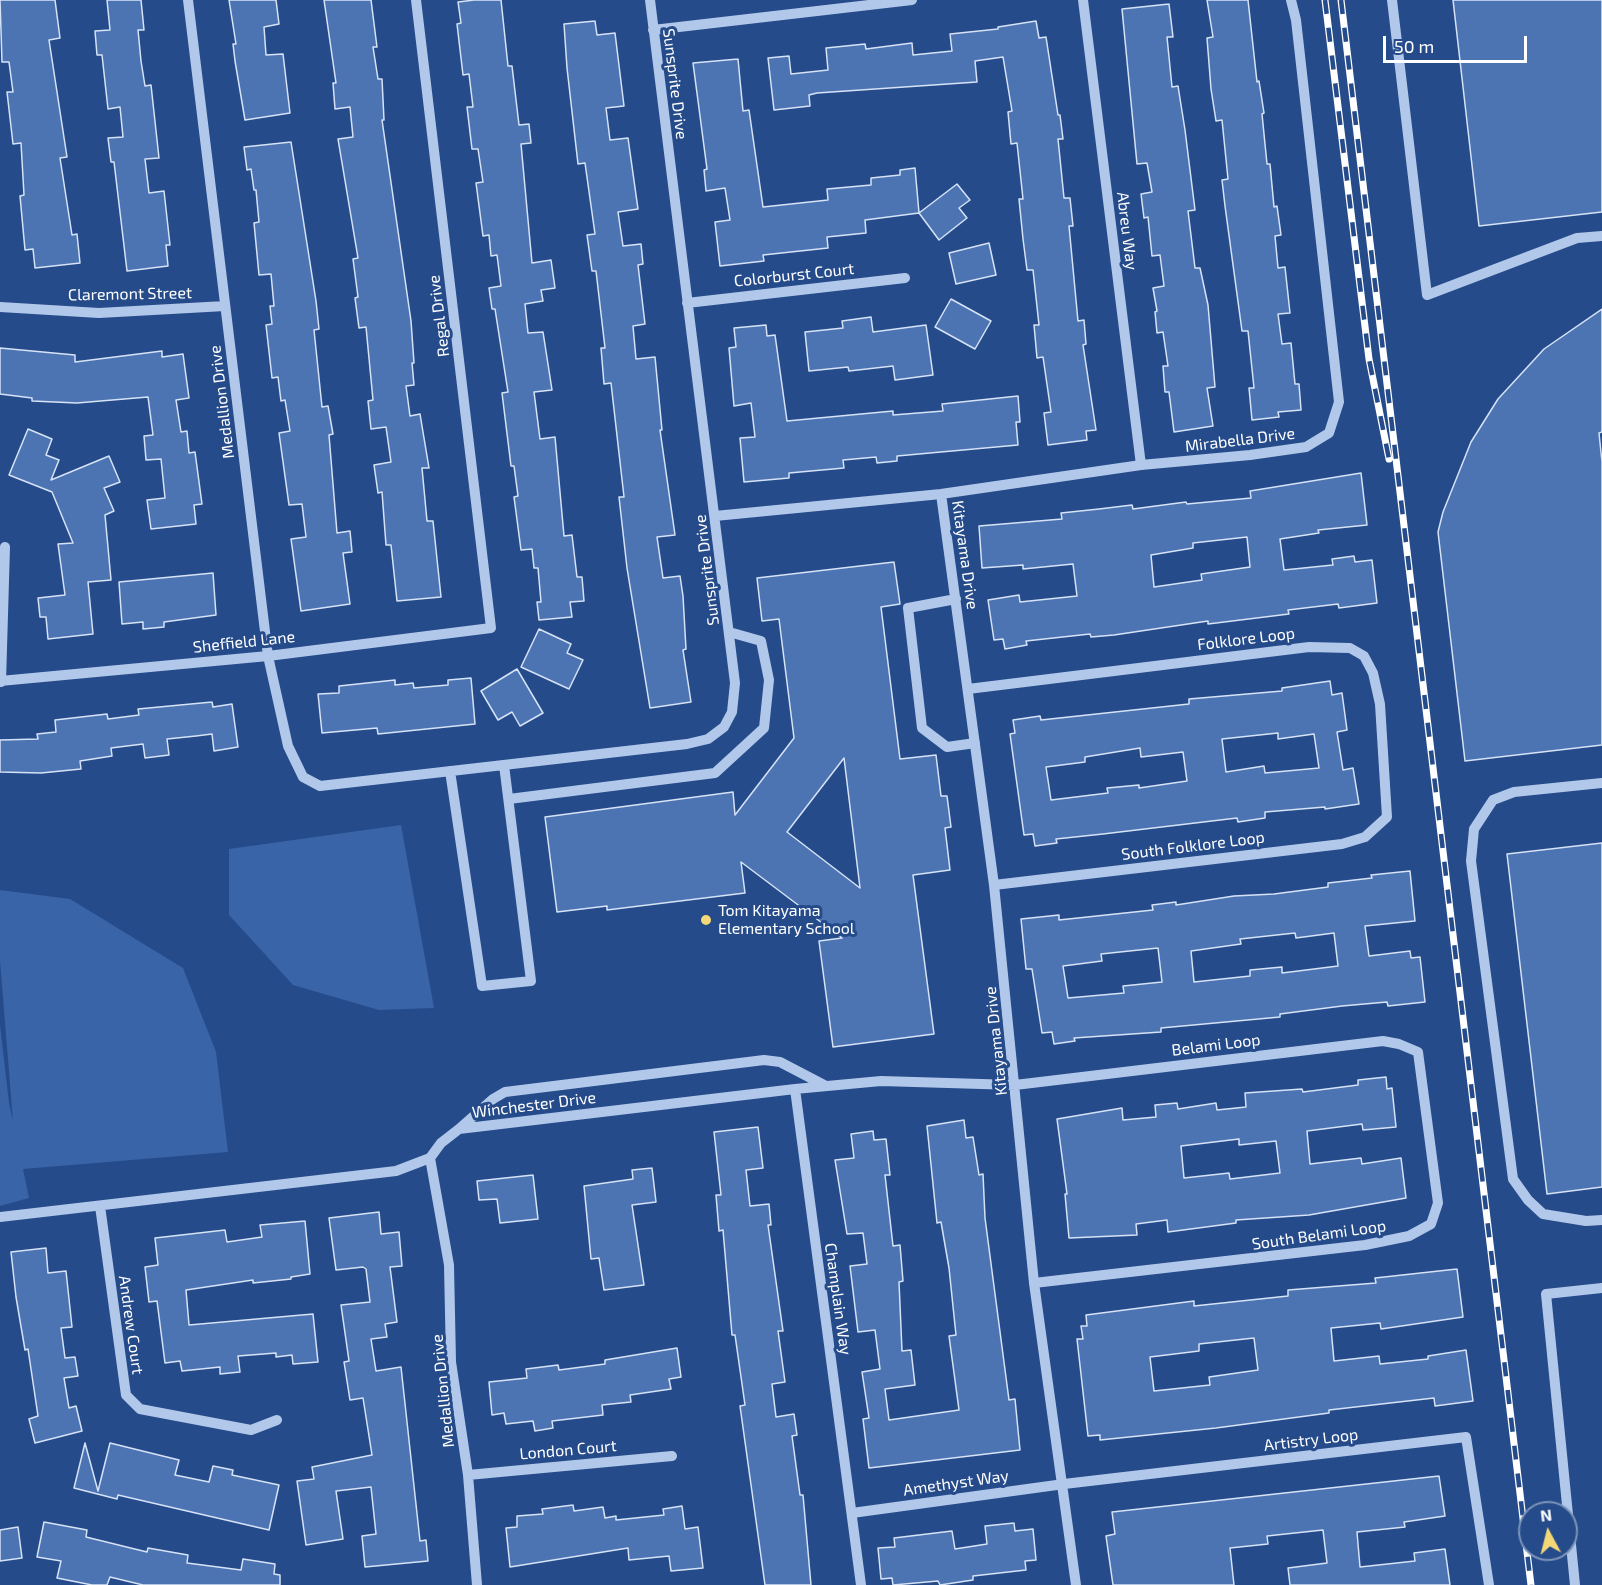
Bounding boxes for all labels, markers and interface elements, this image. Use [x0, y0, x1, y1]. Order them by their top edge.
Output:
scale bar [1386, 24, 1530, 62]
street label: Sunsprite Drive [659, 28, 691, 140]
text: 50 m [1394, 35, 1434, 57]
street label: Abreu Way [1113, 191, 1141, 271]
street label: Colorburst Court [733, 259, 855, 291]
street label: Regal Drive [424, 274, 454, 358]
street label: Claremont Street [68, 283, 192, 305]
street label: Medallion Drive [206, 344, 238, 460]
street label: Mirabella Drive [1184, 424, 1296, 456]
street label: Kitayama Drive [948, 499, 982, 611]
street label: Sunsprite Drive [691, 514, 723, 626]
street label: Folklore Loop [1196, 623, 1296, 655]
street label: Sheffield Lane [192, 627, 296, 657]
street label: South Folklore Loop [1120, 828, 1266, 864]
place label: Tom Kitayama Elementary School [718, 901, 855, 939]
marker: Tom Kitayama Elementary School [699, 913, 713, 927]
street label: Kitayama Drive [981, 985, 1011, 1097]
street label: Belami Loop [1171, 1030, 1261, 1060]
street label: Winchester Drive [471, 1088, 597, 1122]
street label: South Belami Loop [1251, 1216, 1387, 1254]
street label: Champlain Way [821, 1242, 855, 1356]
street label: Andrew Court [115, 1274, 147, 1376]
street label: Medallion Drive [427, 1333, 459, 1449]
street label: Artistry Loop [1263, 1425, 1359, 1455]
street label: London Court [519, 1436, 617, 1464]
street label: Amethyst Way [902, 1466, 1010, 1500]
north arrow [1518, 1501, 1578, 1561]
text: N [1539, 1504, 1553, 1525]

